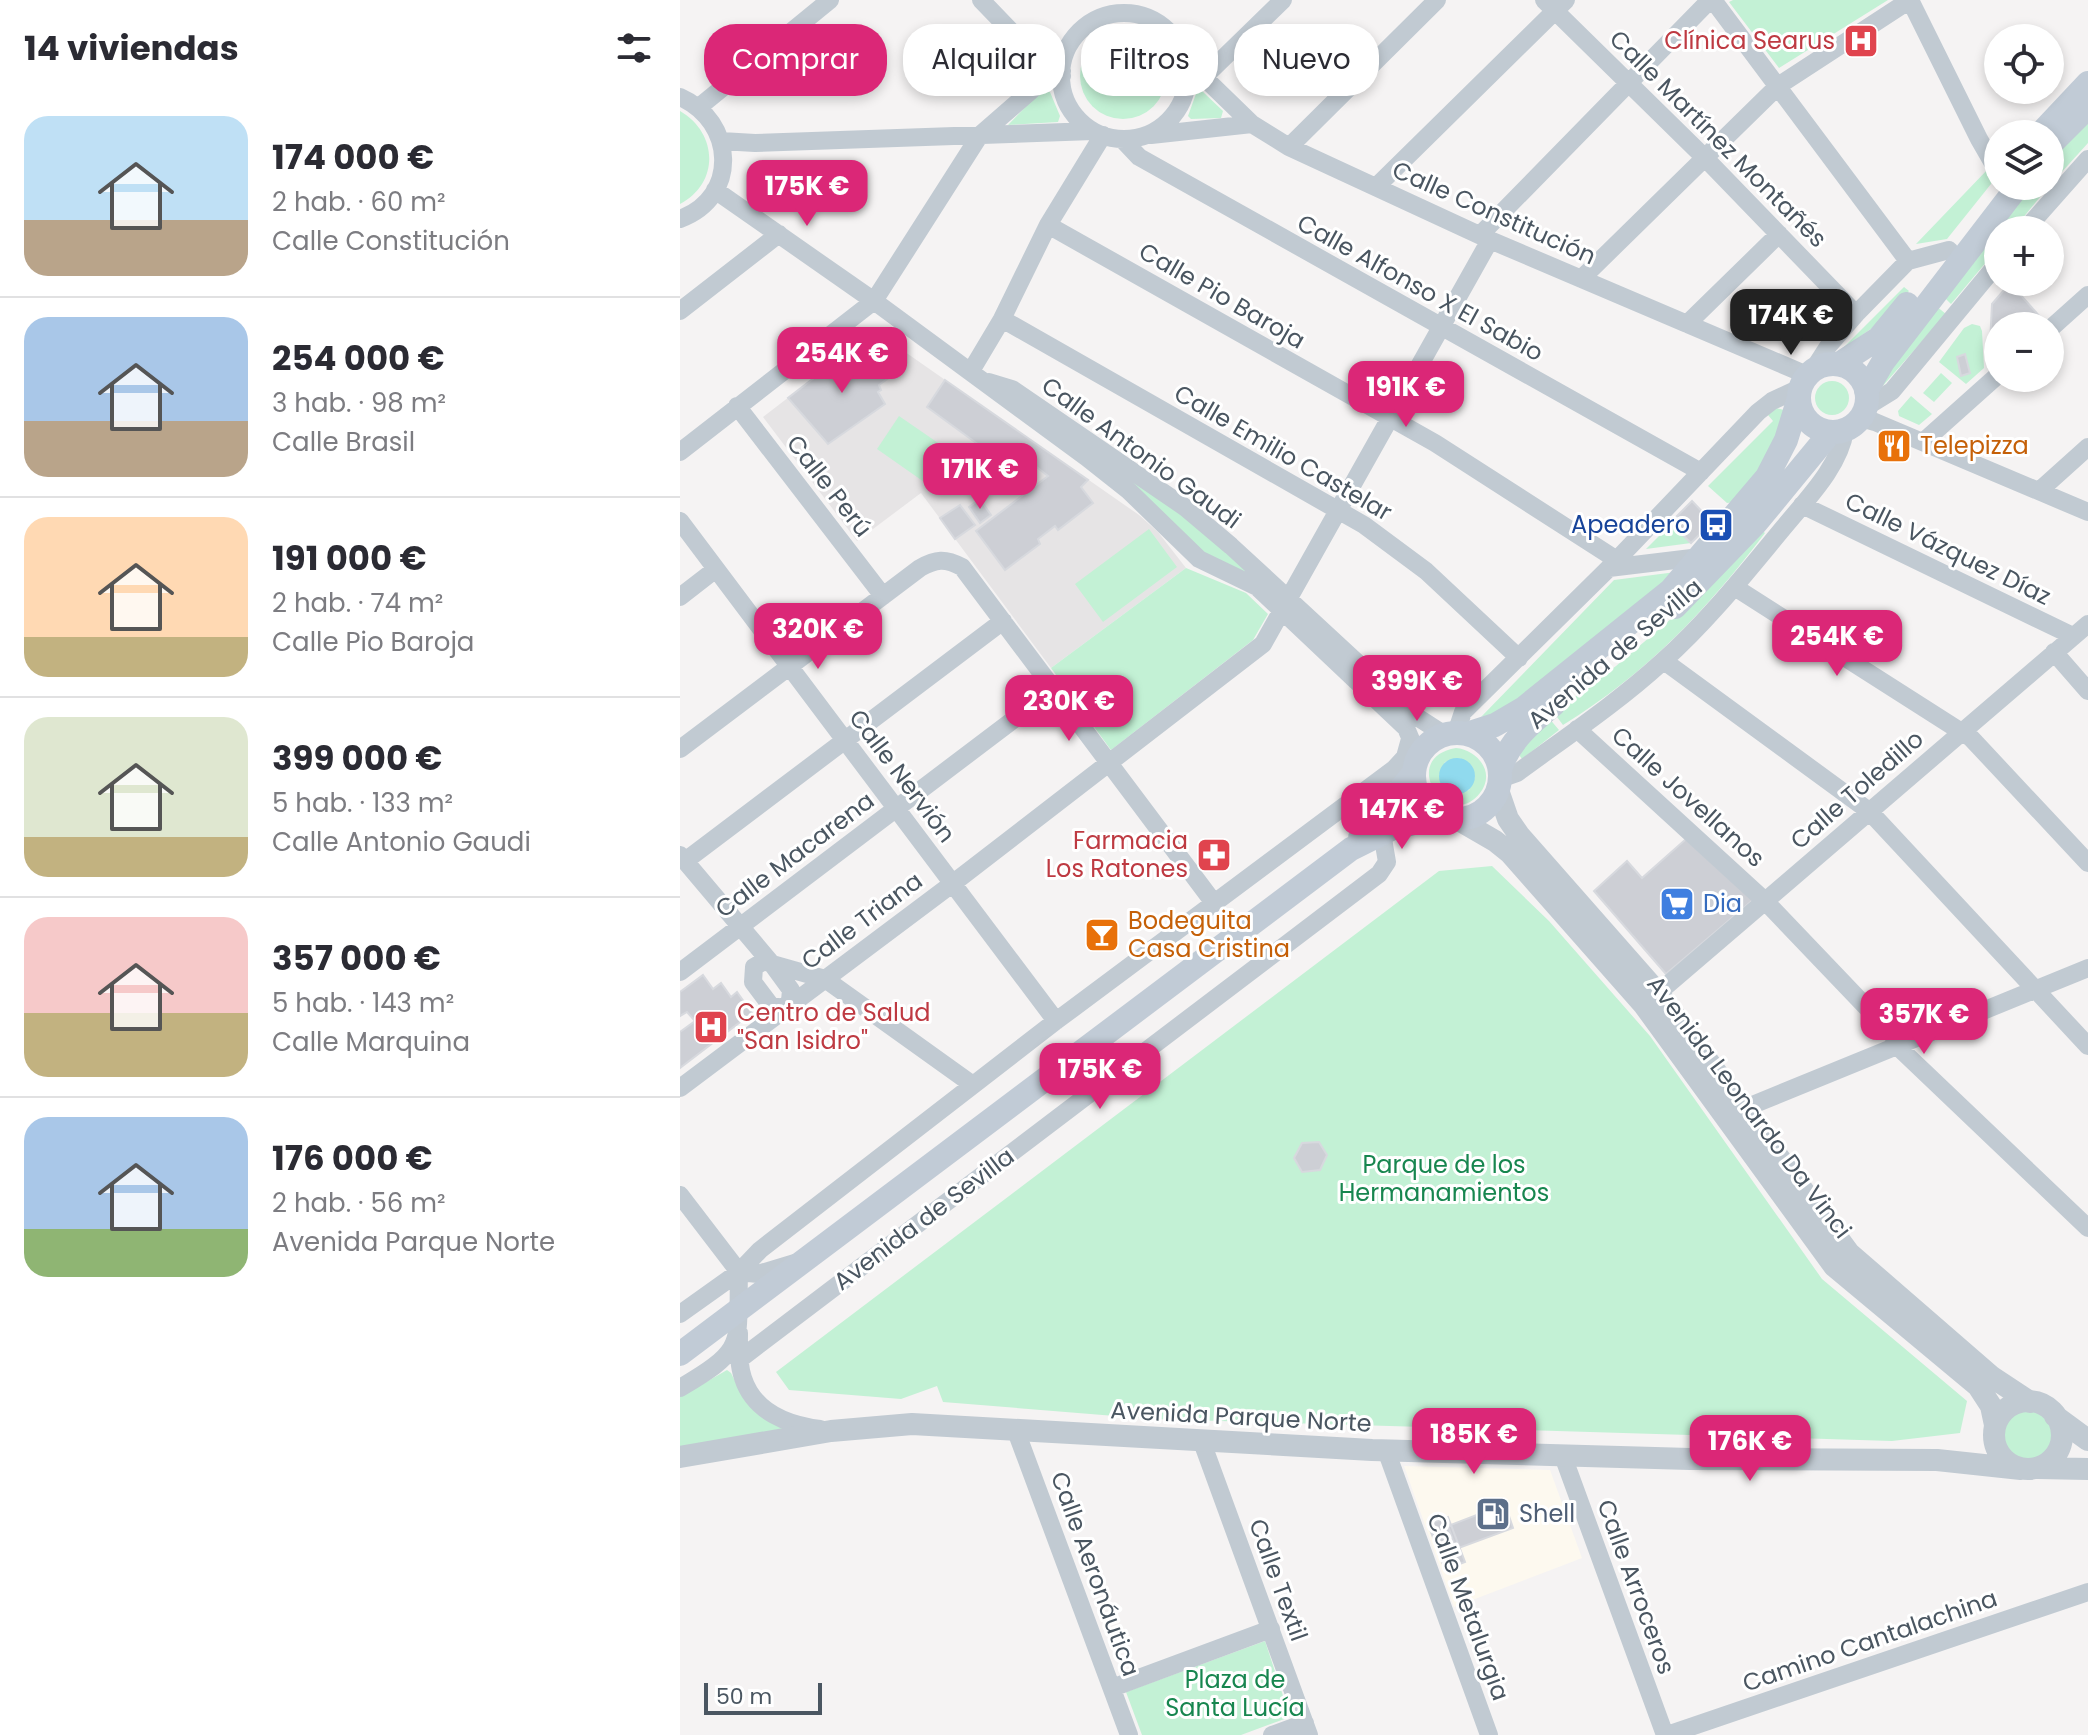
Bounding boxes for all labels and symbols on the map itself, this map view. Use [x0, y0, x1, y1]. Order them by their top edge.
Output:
hospital icon: Clínica Searus [1842, 22, 1880, 60]
street label: Calle Martínez Montañés [1602, 23, 1834, 255]
place label: Clínica Searus [1664, 24, 1835, 57]
street label: Calle Constitución [1387, 153, 1601, 272]
pin: 175K € [742, 160, 872, 228]
street label: Calle Alfonso X El Sabio [1291, 206, 1549, 369]
street label: Calle Pio Baroja [1133, 235, 1311, 357]
pin: 174K € [1726, 289, 1856, 357]
pin: 254K € [777, 327, 907, 395]
pin: 191K € [1341, 361, 1471, 429]
street label: Calle Antonio Gaudi [1035, 369, 1248, 536]
street label: Calle Emilio Castelar [1168, 377, 1398, 528]
restaurant icon: Telepizza [1875, 427, 1913, 465]
street label: Calle Perú [779, 428, 880, 544]
place label: Telepizza [1920, 429, 2029, 462]
pin: 171K € [915, 443, 1045, 511]
street label: Calle Vázquez Díaz [1840, 484, 2057, 613]
bus stop icon: Apeadero [1697, 506, 1735, 544]
place label: Apeadero [1571, 508, 1690, 541]
street label: Avenida de Sevilla [1520, 571, 1709, 736]
pin: 320K € [753, 603, 883, 671]
pin: 254K € [1772, 610, 1902, 678]
pin: 399K € [1352, 655, 1482, 723]
pin: 230K € [1004, 675, 1134, 743]
street label: Calle Nervión [841, 702, 963, 849]
street label: Calle Jovellanos [1605, 719, 1772, 874]
street label: Calle Toledillo [1783, 723, 1930, 857]
pin: 147K € [1337, 783, 1467, 851]
street label: Calle Macarena [709, 784, 881, 925]
place label: Farmacia Los Ratones [1046, 824, 1188, 885]
pharmacy icon: Farmacia Los Ratones [1195, 836, 1233, 874]
street label: Calle Triana [794, 864, 929, 977]
supermarket icon: Dia [1658, 885, 1696, 923]
place label: Dia [1703, 887, 1742, 920]
place label: Bodeguita Casa Cristina [1128, 904, 1290, 965]
bar icon: Bodeguita Casa Cristina [1083, 916, 1121, 954]
street label: Avenida Leonardo Da Vinci [1640, 968, 1859, 1245]
pin: 357K € [1859, 988, 1989, 1056]
place label: Centro de Salud "San Isidro" [737, 996, 931, 1057]
hospital icon: Centro de Salud "San Isidro" [692, 1008, 730, 1046]
pin: 175K € [1035, 1043, 1165, 1111]
street label: Avenida de Sevilla [827, 1140, 1021, 1298]
park label: Parque de los Hermanamientos [1339, 1148, 1549, 1209]
street label: Avenida Parque Norte [1110, 1393, 1372, 1440]
pin: 185K € [1409, 1408, 1539, 1476]
pin: 176K € [1685, 1415, 1815, 1483]
street label: Calle Aeronáutica [1043, 1467, 1148, 1681]
fuel station icon: Shell [1474, 1495, 1512, 1533]
street label: Calle Arroceros [1590, 1495, 1683, 1679]
place label: Shell [1519, 1497, 1575, 1530]
street label: Calle Metalurgia [1419, 1509, 1518, 1705]
street label: Calle Textil [1241, 1514, 1316, 1646]
street label: Camino Cantalachina [1738, 1581, 2001, 1700]
park label: Plaza de Santa Lucía [1165, 1663, 1305, 1724]
scale bar [704, 1679, 822, 1715]

